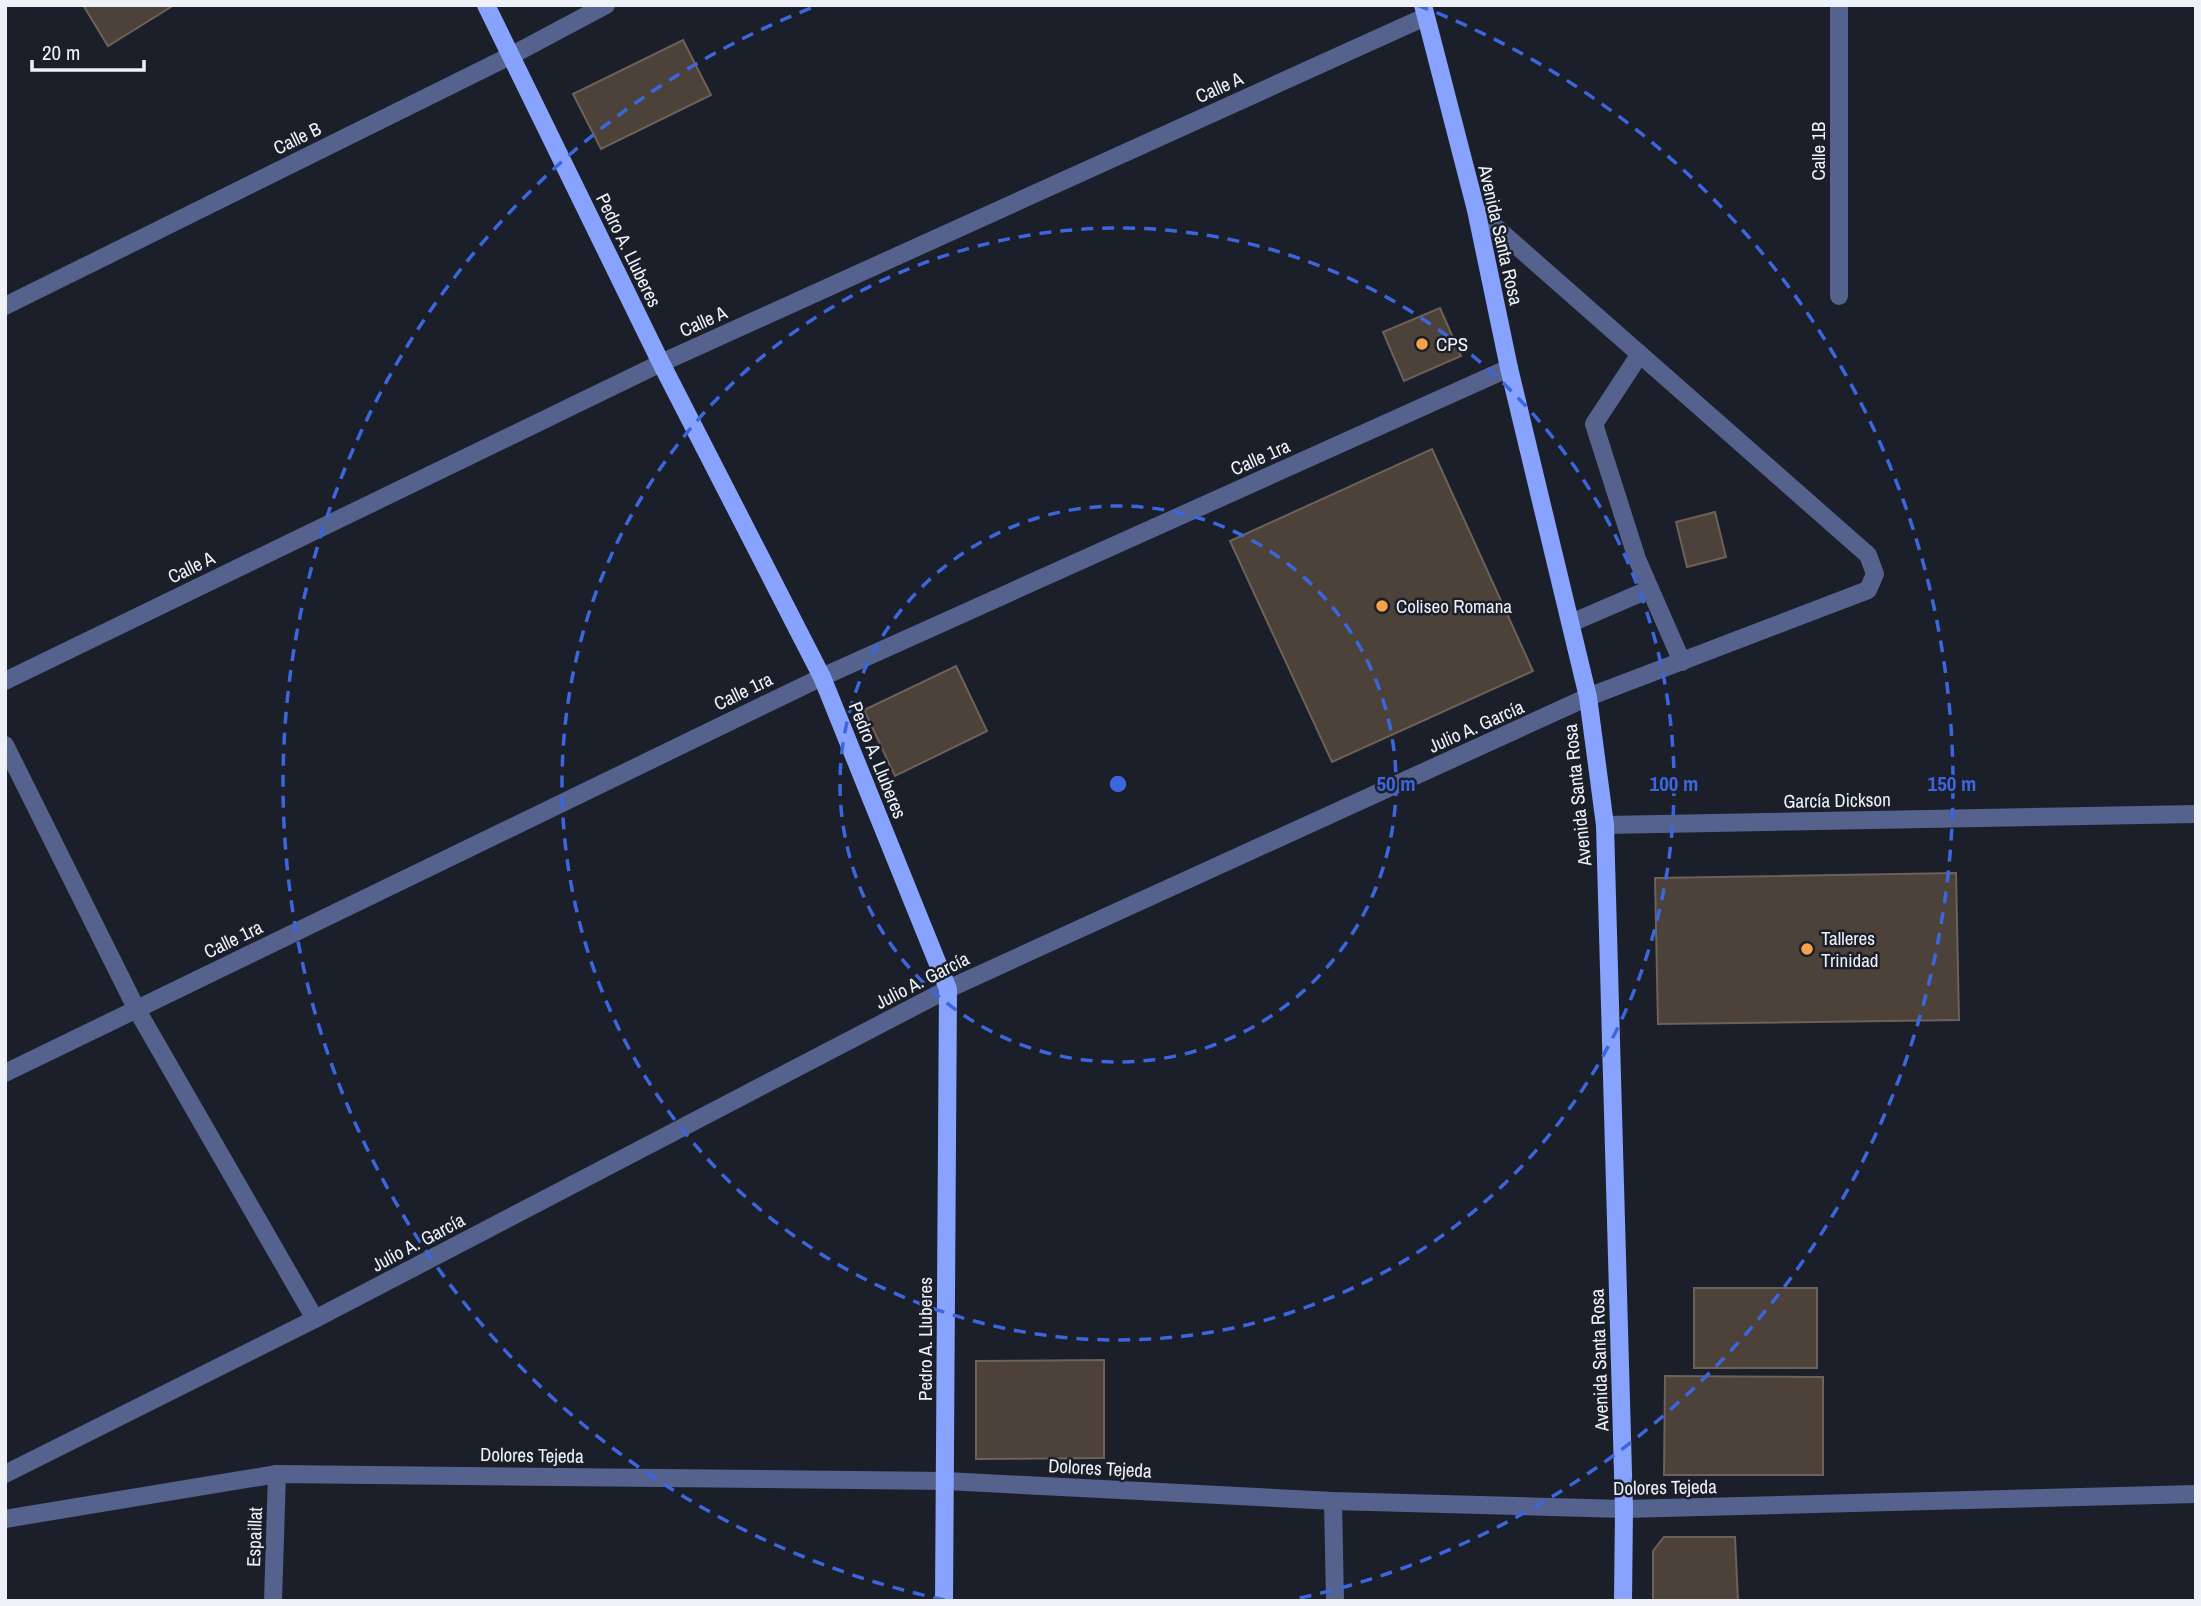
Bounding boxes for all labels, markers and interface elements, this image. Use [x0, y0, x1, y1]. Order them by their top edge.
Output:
scale bar [32, 28, 144, 72]
text: 20 m [42, 38, 80, 67]
street label: Calle A [1191, 65, 1247, 109]
street label: Calle B [269, 115, 325, 161]
street label: Calle 1B [1805, 122, 1831, 180]
street label: Avenida Santa Rosa [1472, 162, 1530, 308]
street label: Pedro A. Lluberes [590, 189, 668, 312]
street label: Calle A [675, 299, 731, 343]
place label: CPS [1436, 331, 1468, 357]
marker: CPS [1414, 336, 1430, 352]
street label: Calle 1ra [1226, 432, 1294, 482]
street label: Calle A [163, 544, 219, 590]
place label: Coliseo Romana [1396, 593, 1512, 619]
marker: Coliseo Romana [1374, 598, 1390, 614]
street label: Calle 1ra [709, 666, 777, 716]
street label: Julio A. García [1424, 693, 1528, 759]
street label: Pedro A. Lluberes [843, 698, 913, 822]
street label: Avenida Santa Rosa [1557, 722, 1597, 868]
text: 50 m [1376, 769, 1416, 798]
text: 100 m [1650, 769, 1698, 798]
text: 150 m [1928, 769, 1976, 798]
centre of rings [1106, 772, 1130, 796]
street label: García Dickson [1783, 786, 1891, 814]
street label: Calle 1ra [199, 914, 267, 964]
place label: Talleres Trinidad [1821, 925, 1878, 973]
marker: Talleres Trinidad [1799, 941, 1815, 957]
street label: Julio A. García [871, 945, 974, 1015]
street label: Julio A. García [367, 1206, 470, 1277]
street label: Pedro A. Lluberes [912, 1277, 938, 1401]
street label: Avenida Santa Rosa [1584, 1288, 1615, 1433]
street label: Dolores Tejeda [480, 1441, 584, 1469]
street label: Dolores Tejeda [1048, 1452, 1153, 1484]
street label: Dolores Tejeda [1613, 1473, 1717, 1501]
street label: Espaillat [240, 1506, 268, 1567]

